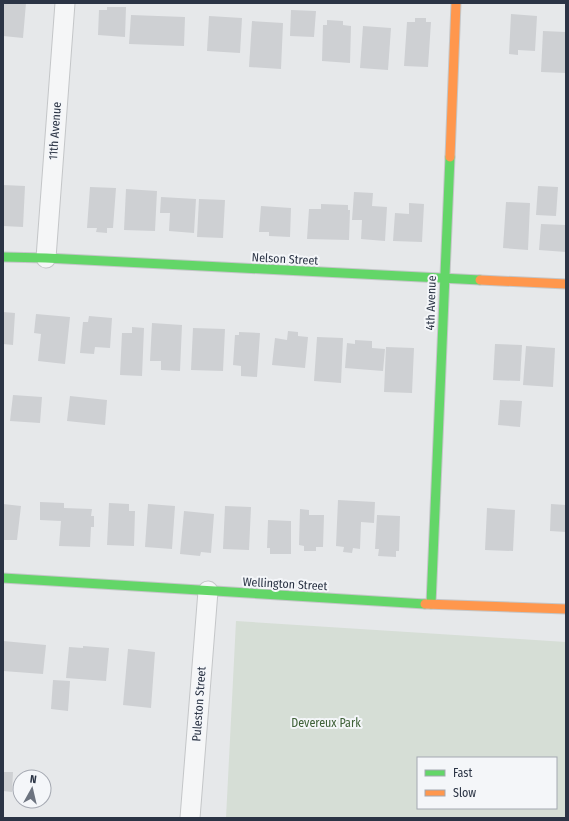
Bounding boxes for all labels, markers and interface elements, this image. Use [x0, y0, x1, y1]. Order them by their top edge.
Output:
street label: 11th Avenue [46, 101, 64, 161]
street label: Nelson Street [251, 250, 319, 268]
street label: 4th Avenue [423, 275, 439, 331]
street label: Wellington Street [242, 575, 328, 593]
street label: Puleston Street [189, 666, 209, 742]
park label: Devereux Park [291, 716, 361, 730]
legend [417, 757, 557, 809]
text: Fast [453, 766, 472, 780]
north arrow [12, 769, 52, 809]
text: N [29, 773, 37, 786]
text: Slow [453, 786, 476, 800]

